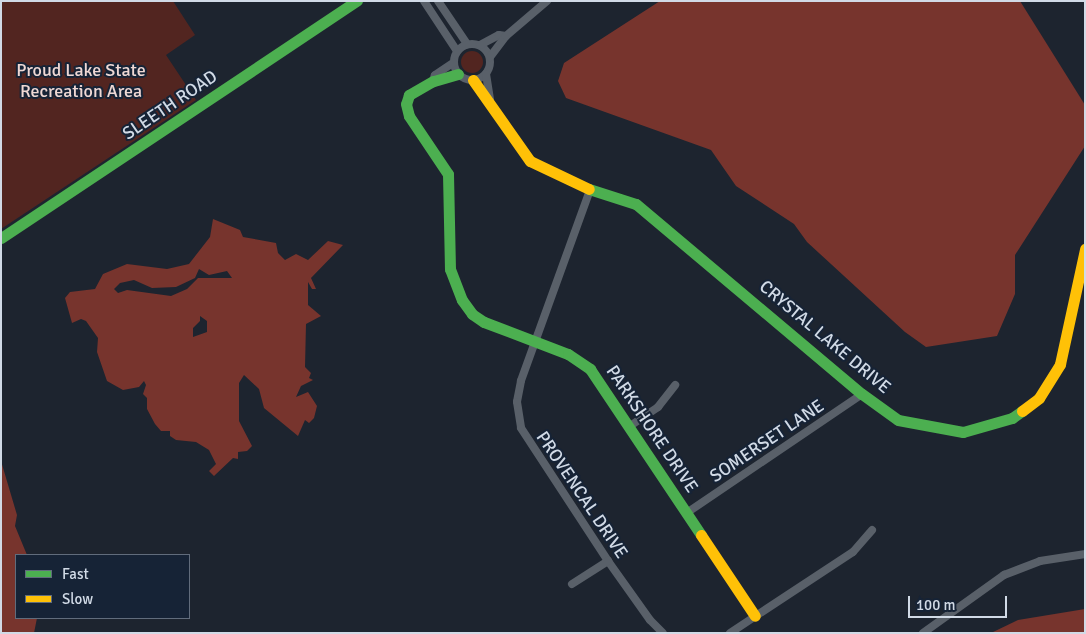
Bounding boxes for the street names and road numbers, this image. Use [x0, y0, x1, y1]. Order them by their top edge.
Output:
street label: SLEETH ROAD [119, 65, 221, 145]
street label: CRYSTAL LAKE DRIVE [755, 276, 895, 398]
street label: PARKSHORE DRIVE [601, 361, 703, 497]
street label: SOMERSET LANE [706, 395, 828, 487]
street label: PROVENCAL DRIVE [532, 427, 632, 563]

